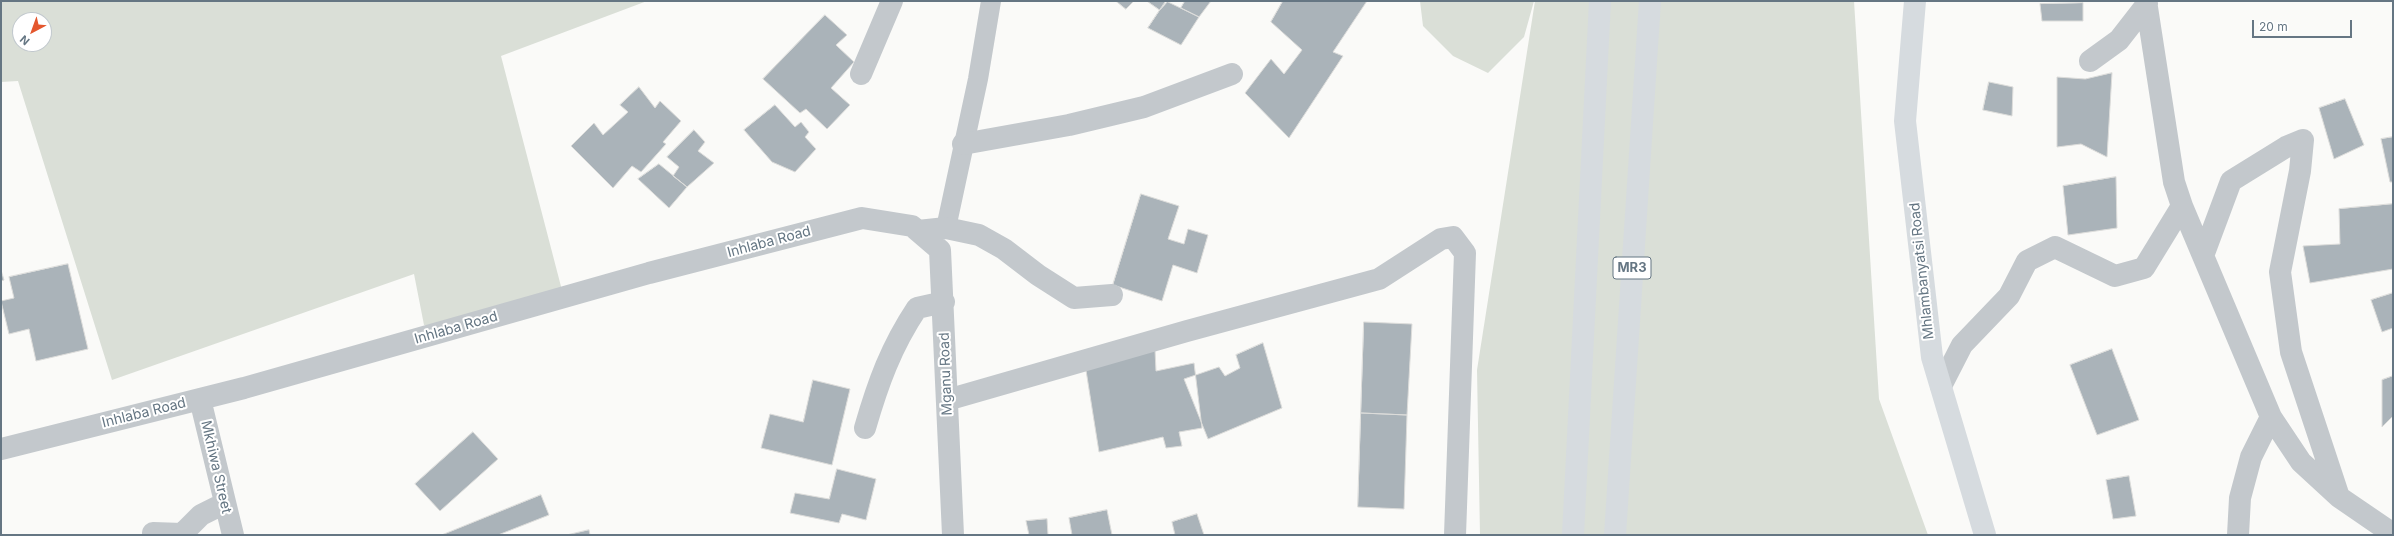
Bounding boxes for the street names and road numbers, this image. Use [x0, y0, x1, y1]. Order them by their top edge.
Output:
street label: Mhlambanyatsi Road [1906, 202, 1938, 340]
street label: Inhlaba Road [725, 223, 813, 261]
road number: MR3 [1613, 257, 1651, 279]
street label: Inhlaba Road [412, 308, 500, 348]
street label: Mganu Road [936, 332, 956, 416]
street label: Inhlaba Road [100, 394, 188, 432]
street label: Mkhiwa Street [197, 419, 235, 515]

